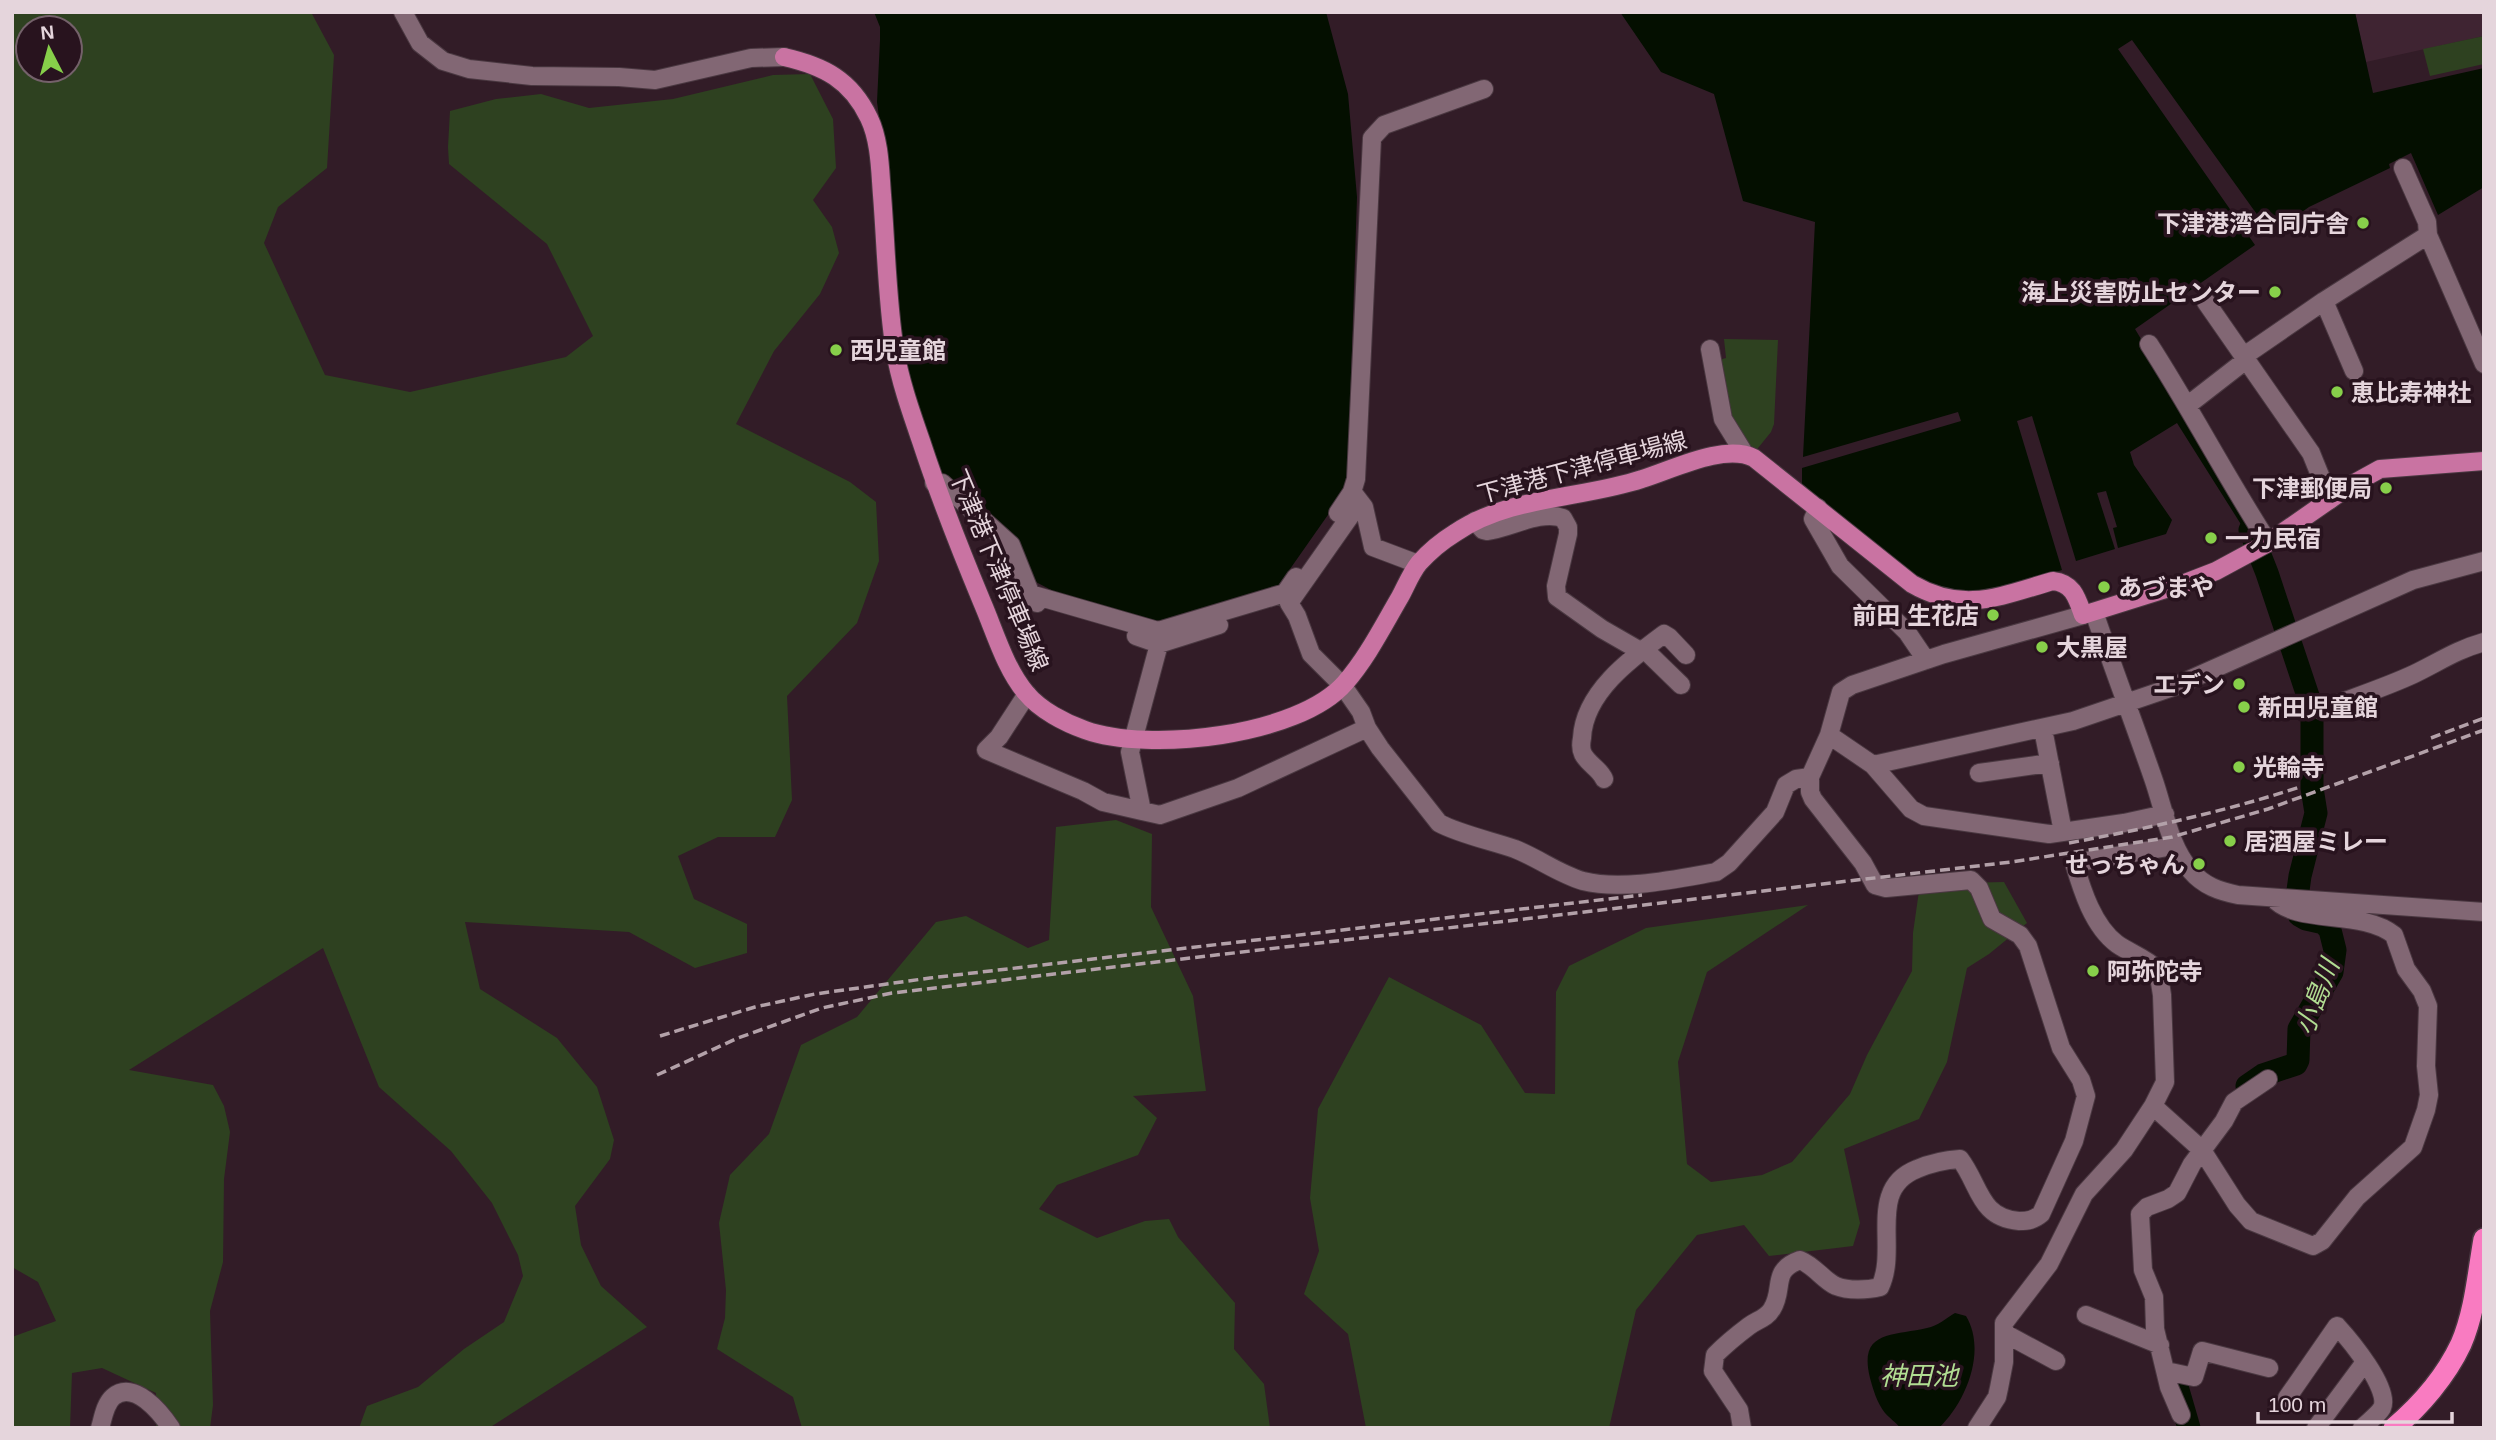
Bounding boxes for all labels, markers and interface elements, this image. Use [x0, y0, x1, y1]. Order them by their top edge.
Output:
north arrow [14, 14, 84, 84]
text: N [39, 21, 55, 44]
place label: 下津港湾合同庁舎 [2157, 210, 2349, 237]
marker: 下津港湾合同庁舎 [2355, 215, 2371, 231]
place label: 海上災害防止センター [2021, 279, 2261, 306]
marker: 海上災害防止センター [2267, 284, 2283, 300]
place label: 西児童館 [850, 337, 946, 364]
marker: 西児童館 [828, 342, 844, 358]
place label: 恵比寿神社 [2351, 379, 2471, 406]
marker: 恵比寿神社 [2329, 384, 2345, 400]
street label: 下津港下津停車場線 [1474, 426, 1690, 508]
street label: 下津港下津停車場線 [944, 465, 1054, 675]
place label: 下津郵便局 [2252, 475, 2372, 502]
marker: 下津郵便局 [2378, 480, 2394, 496]
place label: 一力民宿 [2225, 525, 2321, 552]
marker: 一力民宿 [2203, 530, 2219, 546]
place label: あづまや [2118, 574, 2214, 601]
marker: あづまや [2096, 579, 2112, 595]
place label: 前田 生花店 [1852, 602, 1979, 629]
marker: 前田 生花店 [1985, 607, 2001, 623]
place label: 大黒屋 [2056, 634, 2128, 661]
marker: 大黒屋 [2034, 639, 2050, 655]
place label: エデン [2153, 671, 2225, 698]
marker: エデン [2231, 676, 2247, 692]
place label: 新田児童館 [2258, 694, 2378, 721]
marker: 新田児童館 [2236, 699, 2252, 715]
place label: 光輪寺 [2253, 754, 2325, 781]
marker: 光輪寺 [2231, 759, 2247, 775]
place label: 居酒屋ミレー [2244, 828, 2388, 855]
marker: 居酒屋ミレー [2222, 833, 2238, 849]
place label: せっちゃん [2065, 851, 2185, 878]
marker: せっちゃん [2191, 856, 2207, 872]
water label: 小島川 [2289, 952, 2346, 1039]
place label: 阿弥陀寺 [2107, 958, 2203, 985]
marker: 阿弥陀寺 [2085, 963, 2101, 979]
water label: 神田池 [1880, 1361, 1961, 1391]
scale bar [2258, 1380, 2452, 1424]
text: 100 m [2268, 1393, 2326, 1416]

